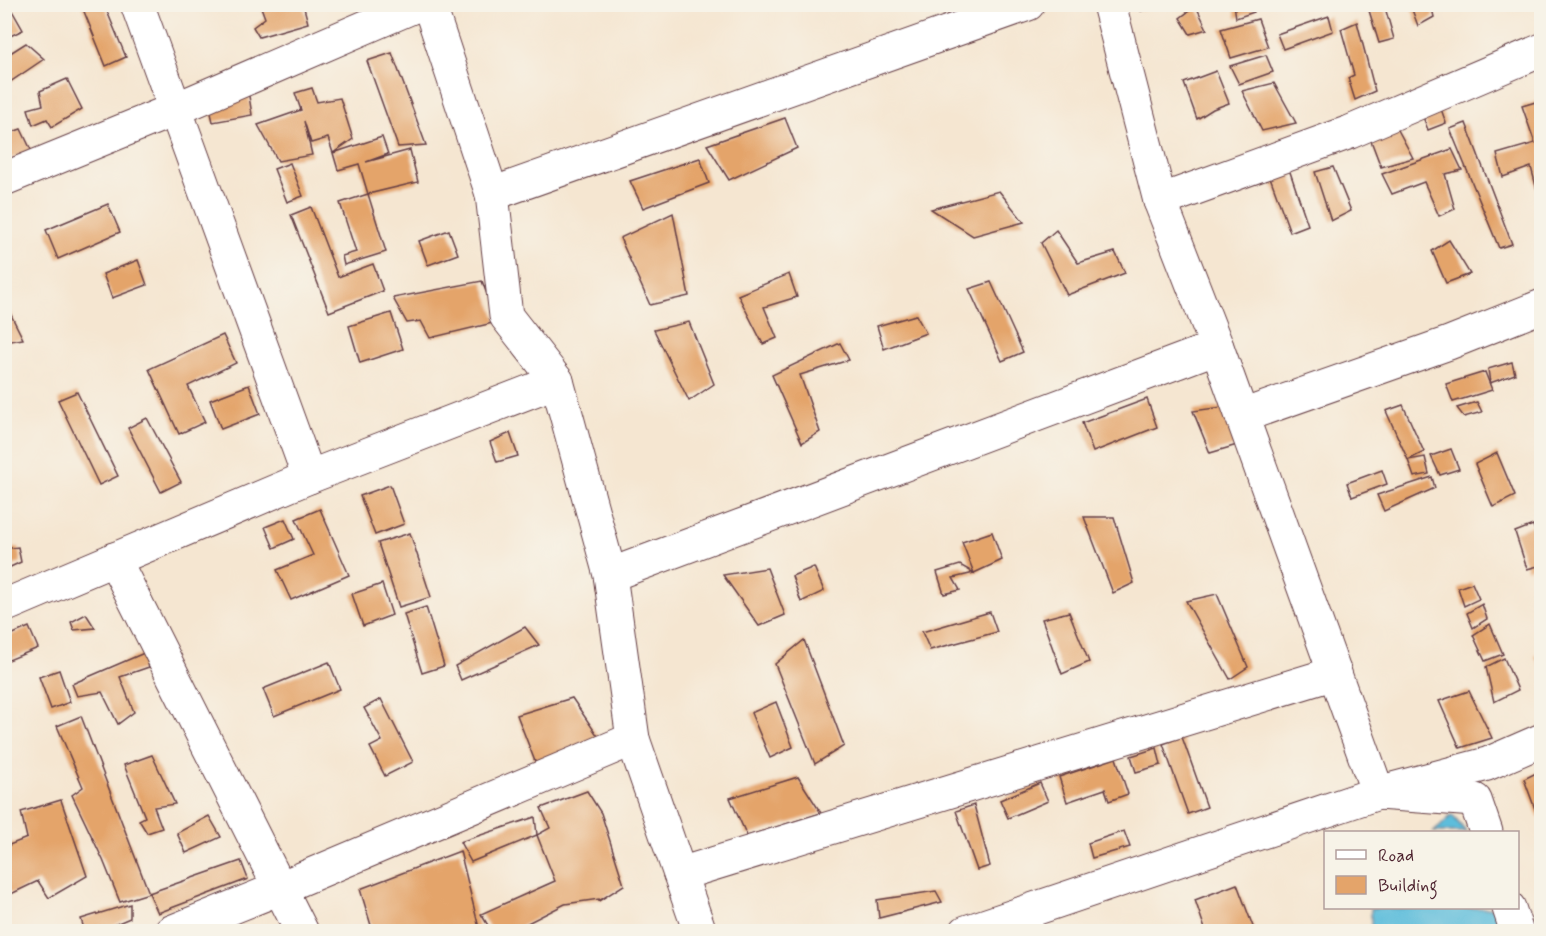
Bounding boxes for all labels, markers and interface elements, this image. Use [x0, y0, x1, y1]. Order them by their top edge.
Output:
legend [1324, 831, 1519, 909]
text: Road [1378, 844, 1414, 868]
text: Building [1378, 874, 1438, 900]

